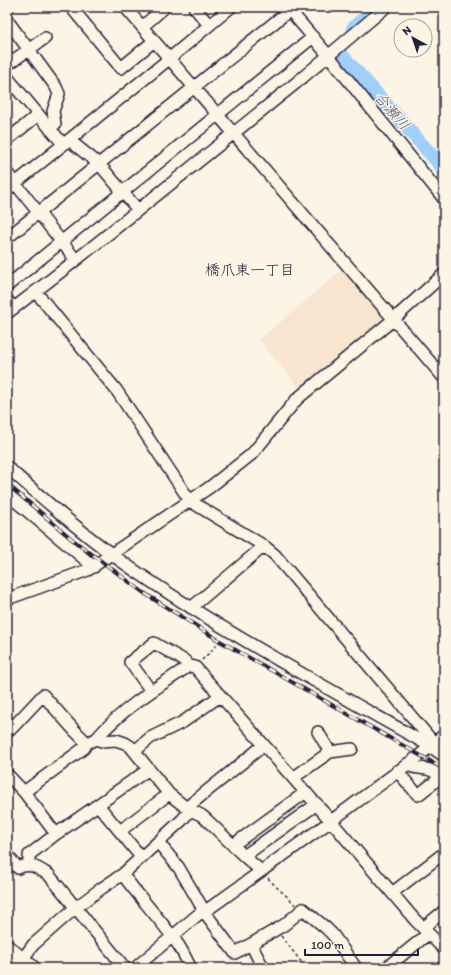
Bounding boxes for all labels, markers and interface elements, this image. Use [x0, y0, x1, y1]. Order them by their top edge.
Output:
north arrow [393, 18, 433, 58]
text: N [400, 23, 414, 38]
water label: 合瀬川 [370, 88, 414, 134]
district label: 橋爪東一丁目 [205, 261, 295, 279]
scale bar [305, 931, 418, 957]
text: 100 m [311, 938, 344, 952]

